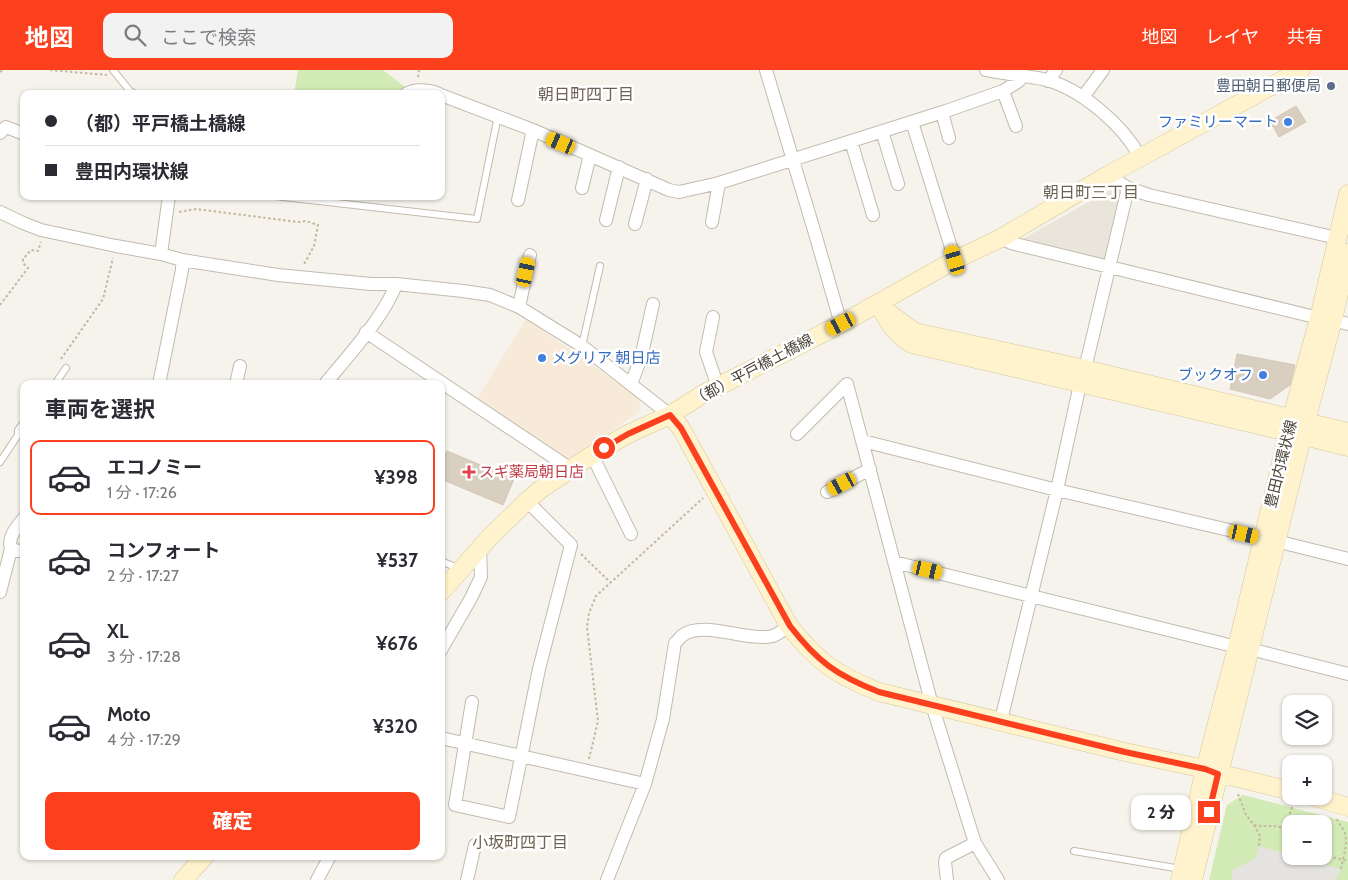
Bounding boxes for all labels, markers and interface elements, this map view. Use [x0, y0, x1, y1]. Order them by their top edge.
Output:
search box [103, 13, 453, 58]
icon: search [121, 21, 149, 49]
text: 地図 [25, 23, 73, 52]
text: ここで検索 [161, 26, 256, 49]
text: 地図 [1142, 26, 1178, 48]
text: レイヤ [1206, 26, 1259, 48]
text: 共有 [1287, 26, 1323, 48]
place label: 豊田朝日郵便局 [1216, 77, 1321, 95]
marker: 豊田朝日郵便局 [1325, 80, 1337, 92]
district label: 朝日町四丁目 [538, 85, 634, 104]
text: （都）平戸橋土橋線 [75, 112, 246, 135]
place label: ファミリーマート [1158, 113, 1278, 131]
marker: ファミリーマート [1282, 116, 1294, 128]
car [544, 130, 577, 156]
text: 豊田内環状線 [75, 160, 189, 183]
district label: 朝日町三丁目 [1043, 183, 1139, 202]
car [943, 243, 966, 277]
car [515, 256, 536, 288]
car [824, 311, 857, 337]
street label: （都）平戸橋土橋線 [688, 330, 816, 410]
place label: メグリア 朝日店 [552, 349, 660, 367]
marker: メグリア 朝日店 [536, 352, 548, 364]
place label: ブックオフ [1178, 366, 1253, 384]
marker: ブックオフ [1257, 369, 1269, 381]
text: 車両を選択 [45, 396, 155, 423]
street label: 豊田内環状線 [1261, 418, 1301, 510]
route start [593, 437, 615, 459]
icon: car [47, 455, 92, 500]
text: エコノミー [107, 456, 202, 479]
place label: スギ薬局朝日店 [479, 463, 584, 481]
text: ¥398 [374, 466, 418, 489]
marker: スギ薬局朝日店 [463, 466, 475, 478]
car [825, 470, 858, 498]
text: 1 分 · 17:26 [107, 483, 177, 502]
car [1227, 523, 1260, 545]
icon: car [47, 538, 92, 583]
text: コンフォート [107, 539, 220, 562]
text: ¥537 [376, 549, 418, 572]
car [911, 559, 944, 581]
text: 2 分 · 17:27 [107, 566, 179, 585]
text: XL [107, 620, 128, 643]
icon: car [47, 621, 92, 666]
text: ¥676 [376, 632, 418, 655]
text: 3 分 · 17:28 [107, 647, 181, 666]
map controls [1282, 695, 1332, 865]
button: layers [1282, 695, 1332, 745]
text: Moto [107, 703, 151, 726]
icon: car [47, 704, 92, 749]
text: ¥320 [373, 715, 418, 738]
text: 4 分 · 17:29 [107, 730, 181, 749]
button: + [1282, 755, 1332, 805]
button: 確定 [45, 792, 420, 850]
callout: 2 分 [1132, 794, 1192, 830]
route end [1198, 801, 1220, 823]
text: 2 分 [1147, 803, 1175, 822]
button: − [1282, 815, 1332, 865]
district label: 小坂町四丁目 [472, 833, 568, 852]

